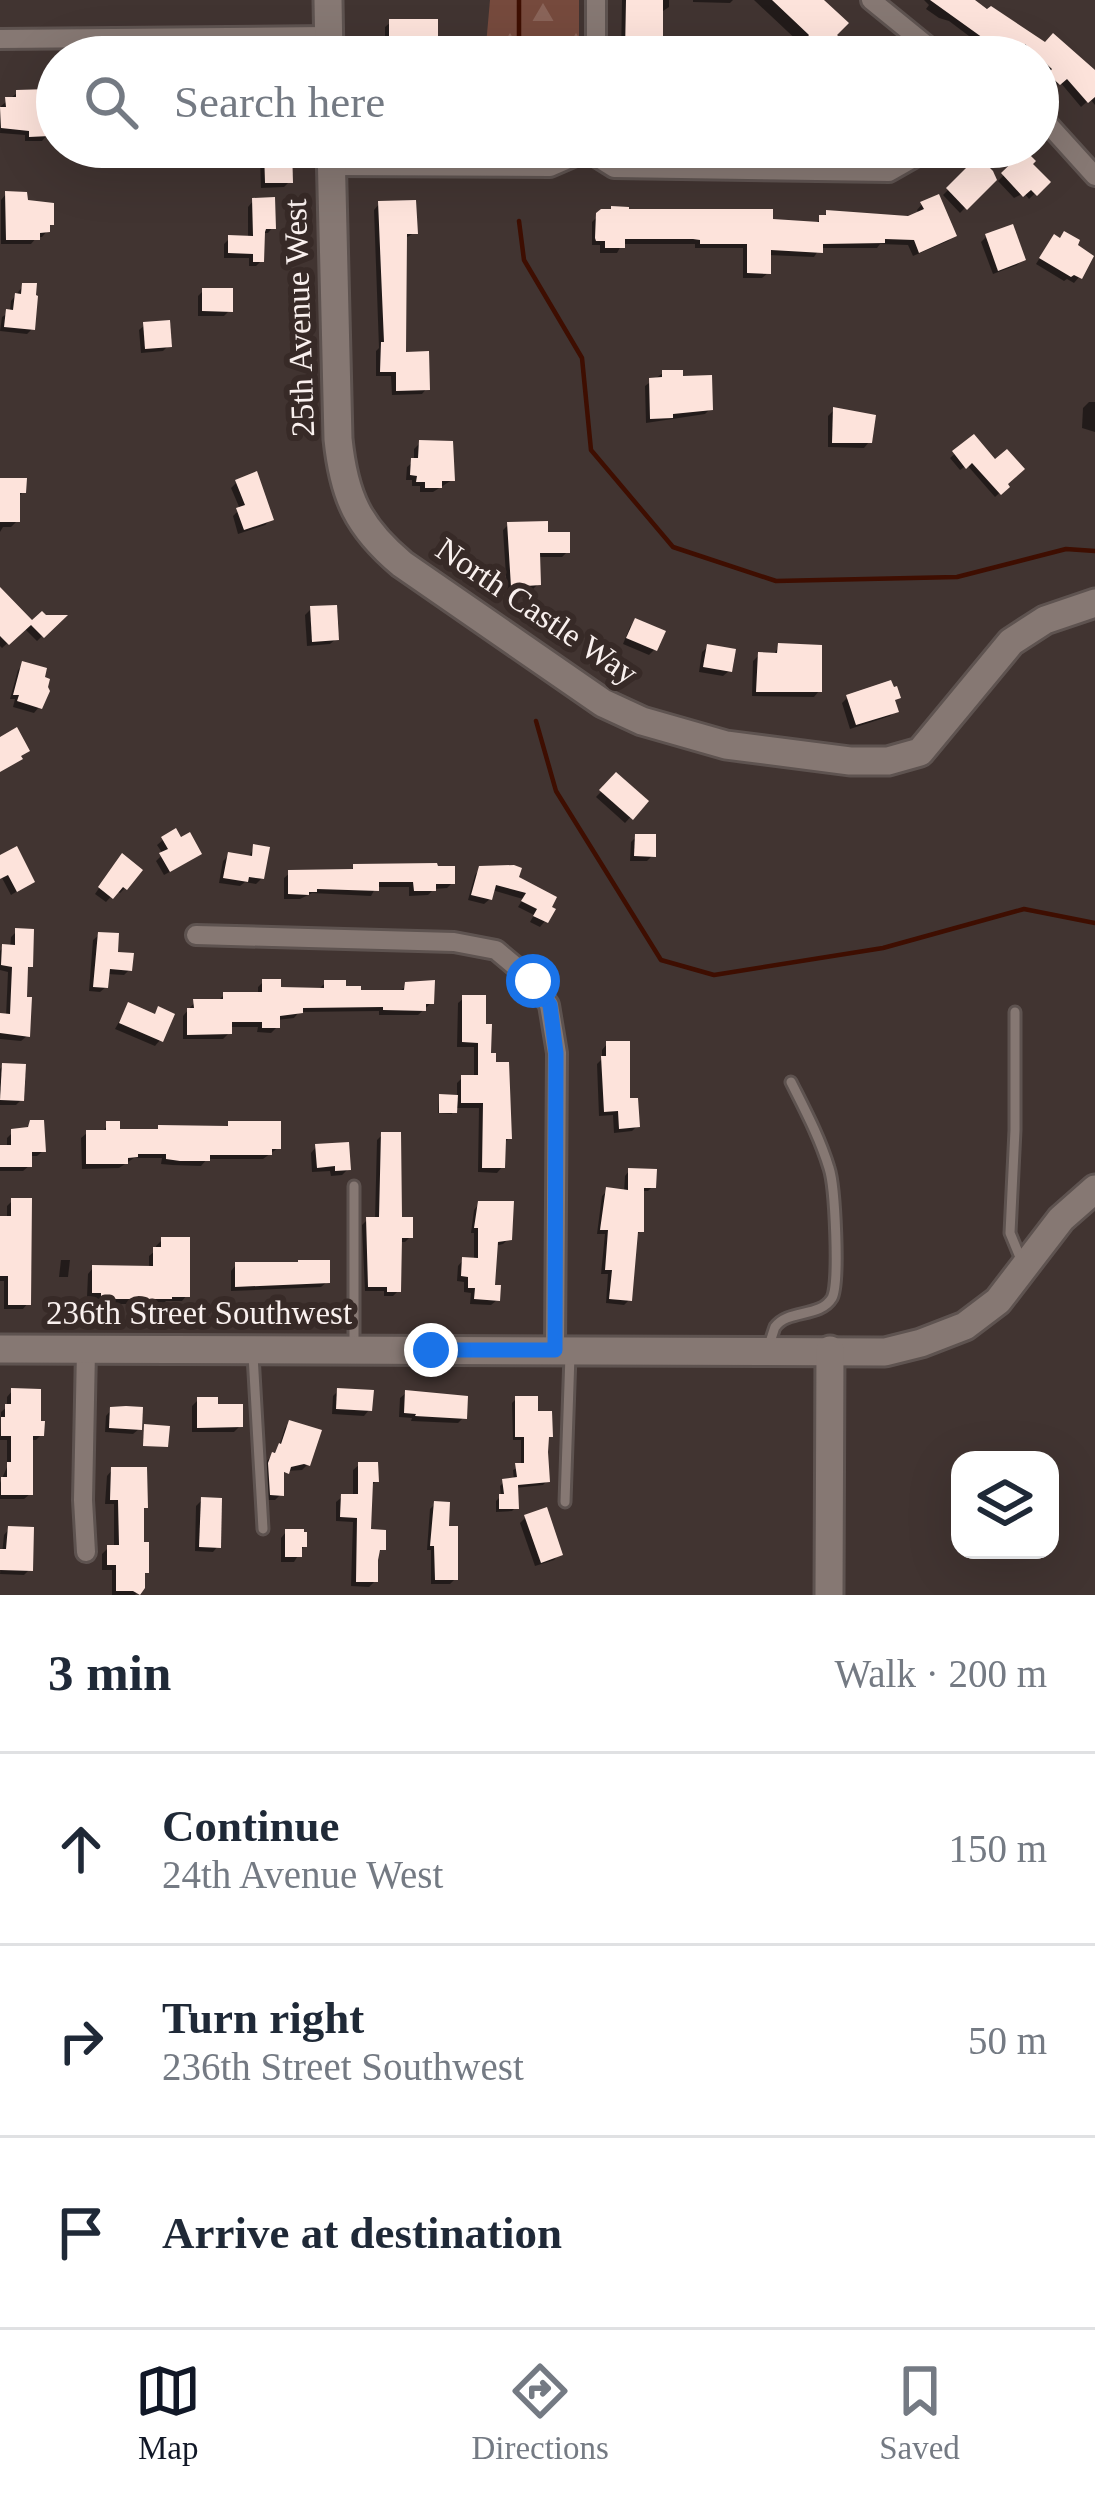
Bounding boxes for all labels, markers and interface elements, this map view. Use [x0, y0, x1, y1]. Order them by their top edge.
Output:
search box [36, 36, 1059, 168]
icon: search [78, 69, 144, 135]
text: Search here [174, 77, 385, 127]
street label: 25th Avenue West [277, 198, 321, 438]
street label: North Castle Way [430, 530, 645, 692]
route start [506, 954, 560, 1008]
street label: 236th Street Southwest [46, 1295, 352, 1331]
route end [404, 1323, 458, 1377]
map controls [951, 1451, 1059, 1559]
button: layers [951, 1451, 1059, 1559]
text: 3 min [48, 1645, 171, 1701]
text: Walk · 200 m [835, 1652, 1047, 1695]
text: Continue [162, 1801, 340, 1851]
icon: ahead [48, 1816, 114, 1882]
text: 150 m [948, 1827, 1047, 1870]
text: 24th Avenue West [162, 1853, 443, 1896]
text: Turn right [162, 1993, 364, 2043]
icon: right [48, 2008, 114, 2074]
text: 50 m [968, 2019, 1047, 2062]
text: 236th Street Southwest [162, 2045, 524, 2088]
icon: arrive [48, 2200, 114, 2266]
text: Arrive at destination [162, 2208, 562, 2258]
tab: Map [135, 2358, 201, 2467]
tab: Directions [471, 2358, 609, 2467]
tab: Saved [879, 2358, 960, 2467]

